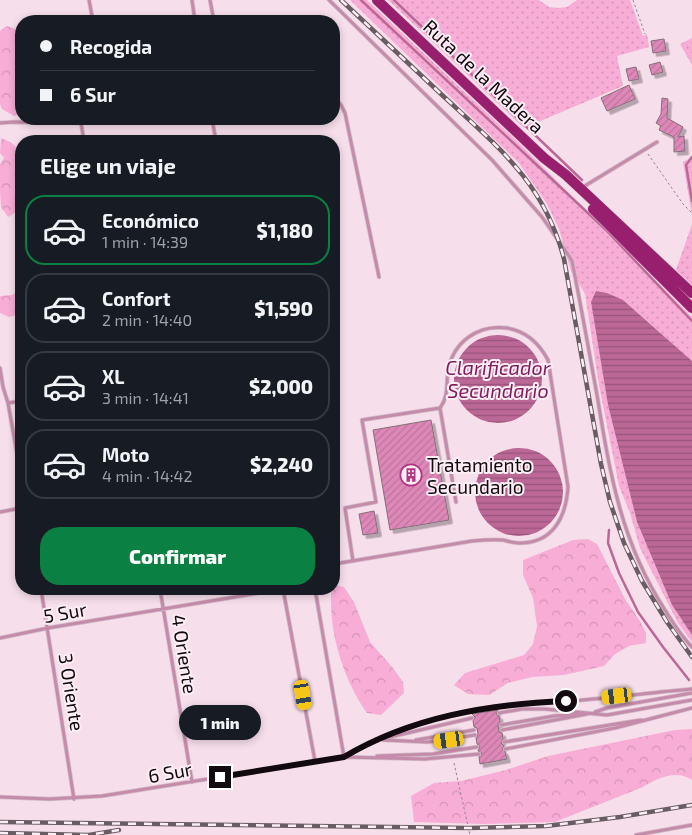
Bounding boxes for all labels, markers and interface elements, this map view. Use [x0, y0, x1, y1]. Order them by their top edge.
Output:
street label: Ruta de la Madera [419, 14, 549, 138]
text: Recogida [70, 35, 152, 58]
text: 6 Sur [70, 83, 116, 106]
text: Elige un viaje [40, 152, 176, 178]
icon: car [42, 208, 87, 253]
text: Económico [102, 209, 199, 232]
text: $1,180 [257, 219, 313, 242]
text: 1 min · 14:39 [102, 232, 188, 251]
icon: car [42, 286, 87, 331]
text: Confort [102, 287, 170, 310]
text: $1,590 [254, 297, 313, 320]
text: 2 min · 14:40 [102, 310, 192, 329]
water label: Clarificador Secundario [445, 355, 552, 402]
icon: car [42, 364, 87, 409]
text: XL [102, 365, 124, 388]
text: $2,000 [249, 375, 313, 398]
text: 3 min · 14:41 [102, 388, 189, 407]
icon: car [42, 442, 87, 487]
text: Moto [102, 443, 150, 466]
text: $2,240 [250, 453, 313, 476]
place label: Tratamiento Secundario [427, 453, 533, 498]
building icon: Tratamiento Secundario [399, 463, 423, 487]
text: 4 min · 14:42 [102, 466, 192, 485]
button: Confirmar [40, 527, 315, 585]
street label: 5 Sur [42, 597, 89, 627]
street label: 4 Oriente [167, 613, 203, 695]
street label: 3 Oriente [55, 651, 89, 733]
car [293, 679, 312, 711]
car [601, 687, 632, 705]
route start [555, 690, 577, 712]
callout: 1 min [179, 704, 261, 740]
text: 1 min [200, 713, 240, 732]
car [433, 730, 464, 750]
street label: 6 Sur [146, 757, 194, 787]
route end [209, 766, 231, 788]

